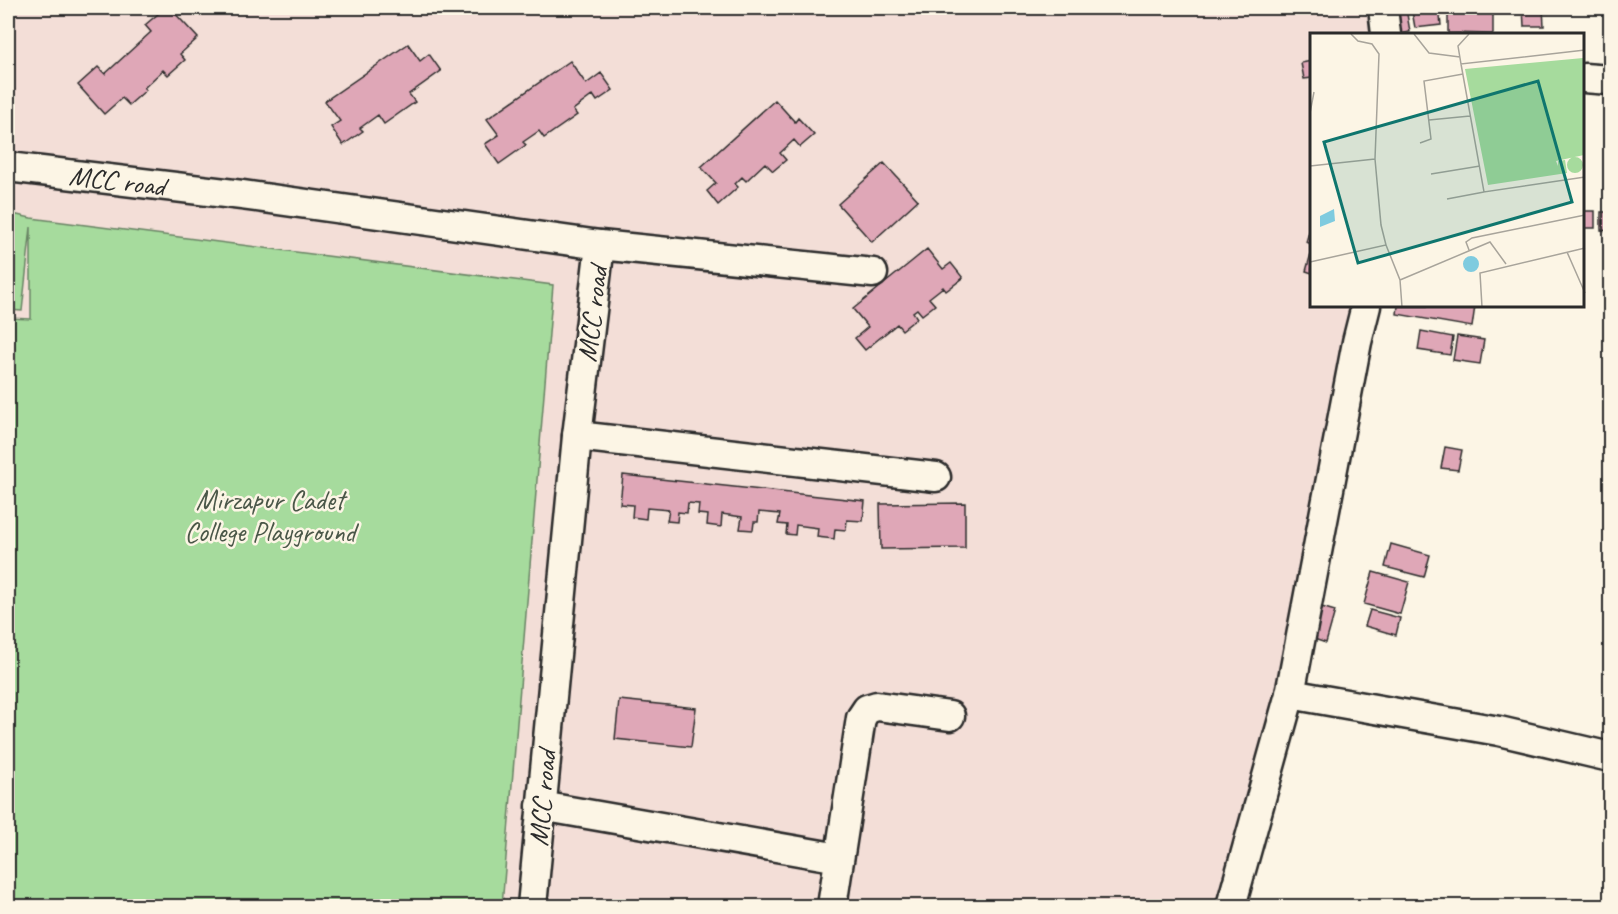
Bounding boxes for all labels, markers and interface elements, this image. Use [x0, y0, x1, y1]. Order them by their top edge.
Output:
inset map [1310, 33, 1585, 308]
street label: MCC road [67, 157, 171, 204]
street label: MCC road [569, 260, 616, 364]
park label: Mirzapur Cadet College Playground [184, 482, 360, 549]
street label: MCC road [520, 745, 564, 847]

